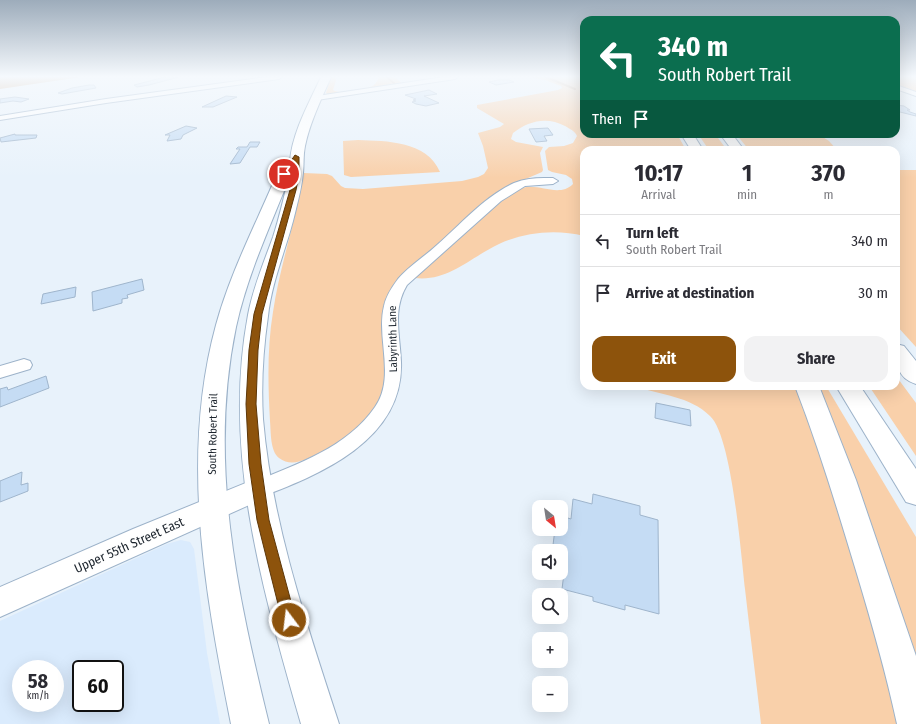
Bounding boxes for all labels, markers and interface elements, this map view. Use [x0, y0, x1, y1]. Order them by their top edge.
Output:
text: 340 m [658, 30, 728, 63]
icon: left [592, 32, 644, 84]
text: South Robert Trail [658, 64, 791, 86]
icon: arrive [630, 108, 652, 130]
text: Then [592, 110, 622, 128]
pin [267, 157, 301, 191]
text: 10:17 [634, 159, 683, 187]
text: 1 [742, 159, 752, 187]
text: 370 [811, 159, 846, 187]
icon: arrive [273, 163, 295, 185]
text: Arrival [641, 187, 676, 202]
text: min [737, 187, 757, 202]
text: m [824, 187, 834, 202]
text: Turn left [626, 224, 679, 242]
icon: left [592, 230, 614, 252]
text: 340 m [851, 232, 888, 250]
text: South Robert Trail [626, 242, 722, 257]
icon: arrive [592, 282, 614, 304]
text: Arrive at destination [626, 284, 754, 302]
text: 30 m [858, 284, 888, 302]
street label: Labyrinth Lane [386, 306, 400, 372]
button: Exit [592, 336, 736, 382]
button: Share [744, 336, 888, 382]
street label: South Robert Trail [206, 393, 220, 475]
north arrow [532, 500, 568, 536]
map controls [532, 500, 568, 712]
street label: Upper 55th Street East [72, 514, 187, 576]
button: sound [532, 544, 568, 580]
button: search [532, 588, 568, 624]
position arrow [268, 599, 310, 641]
button: + [532, 632, 568, 668]
speed limit sign: 60 [72, 660, 124, 712]
text: 58 [28, 669, 48, 693]
button: − [532, 676, 568, 712]
text: km/h [27, 690, 49, 702]

